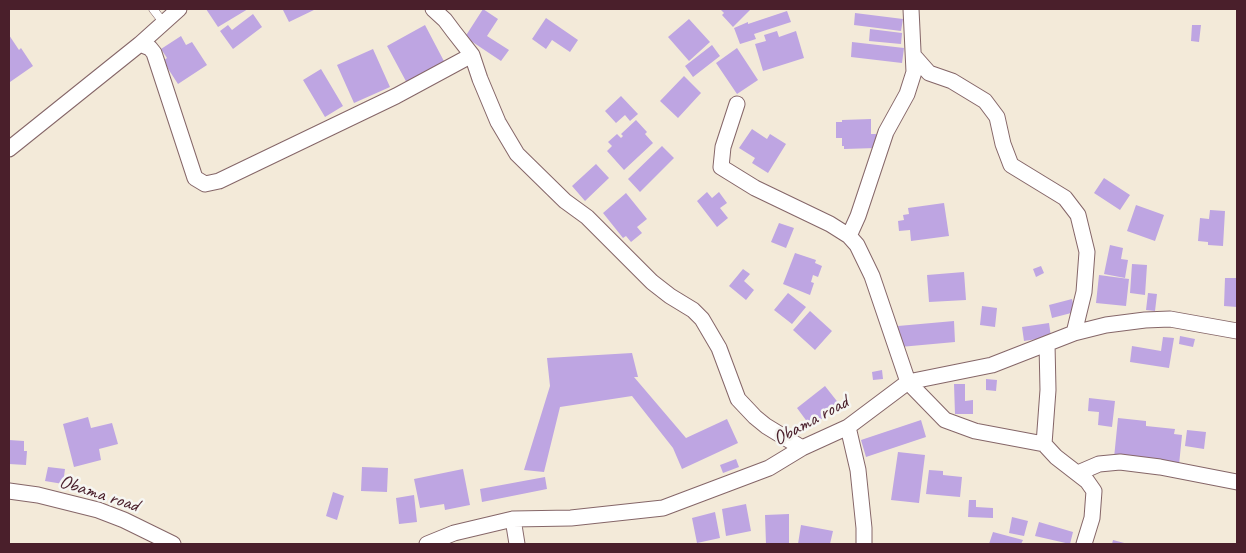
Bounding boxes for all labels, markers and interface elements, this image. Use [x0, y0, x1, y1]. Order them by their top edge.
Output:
street label: Obama road [769, 391, 853, 451]
street label: Obama road [56, 470, 142, 518]

